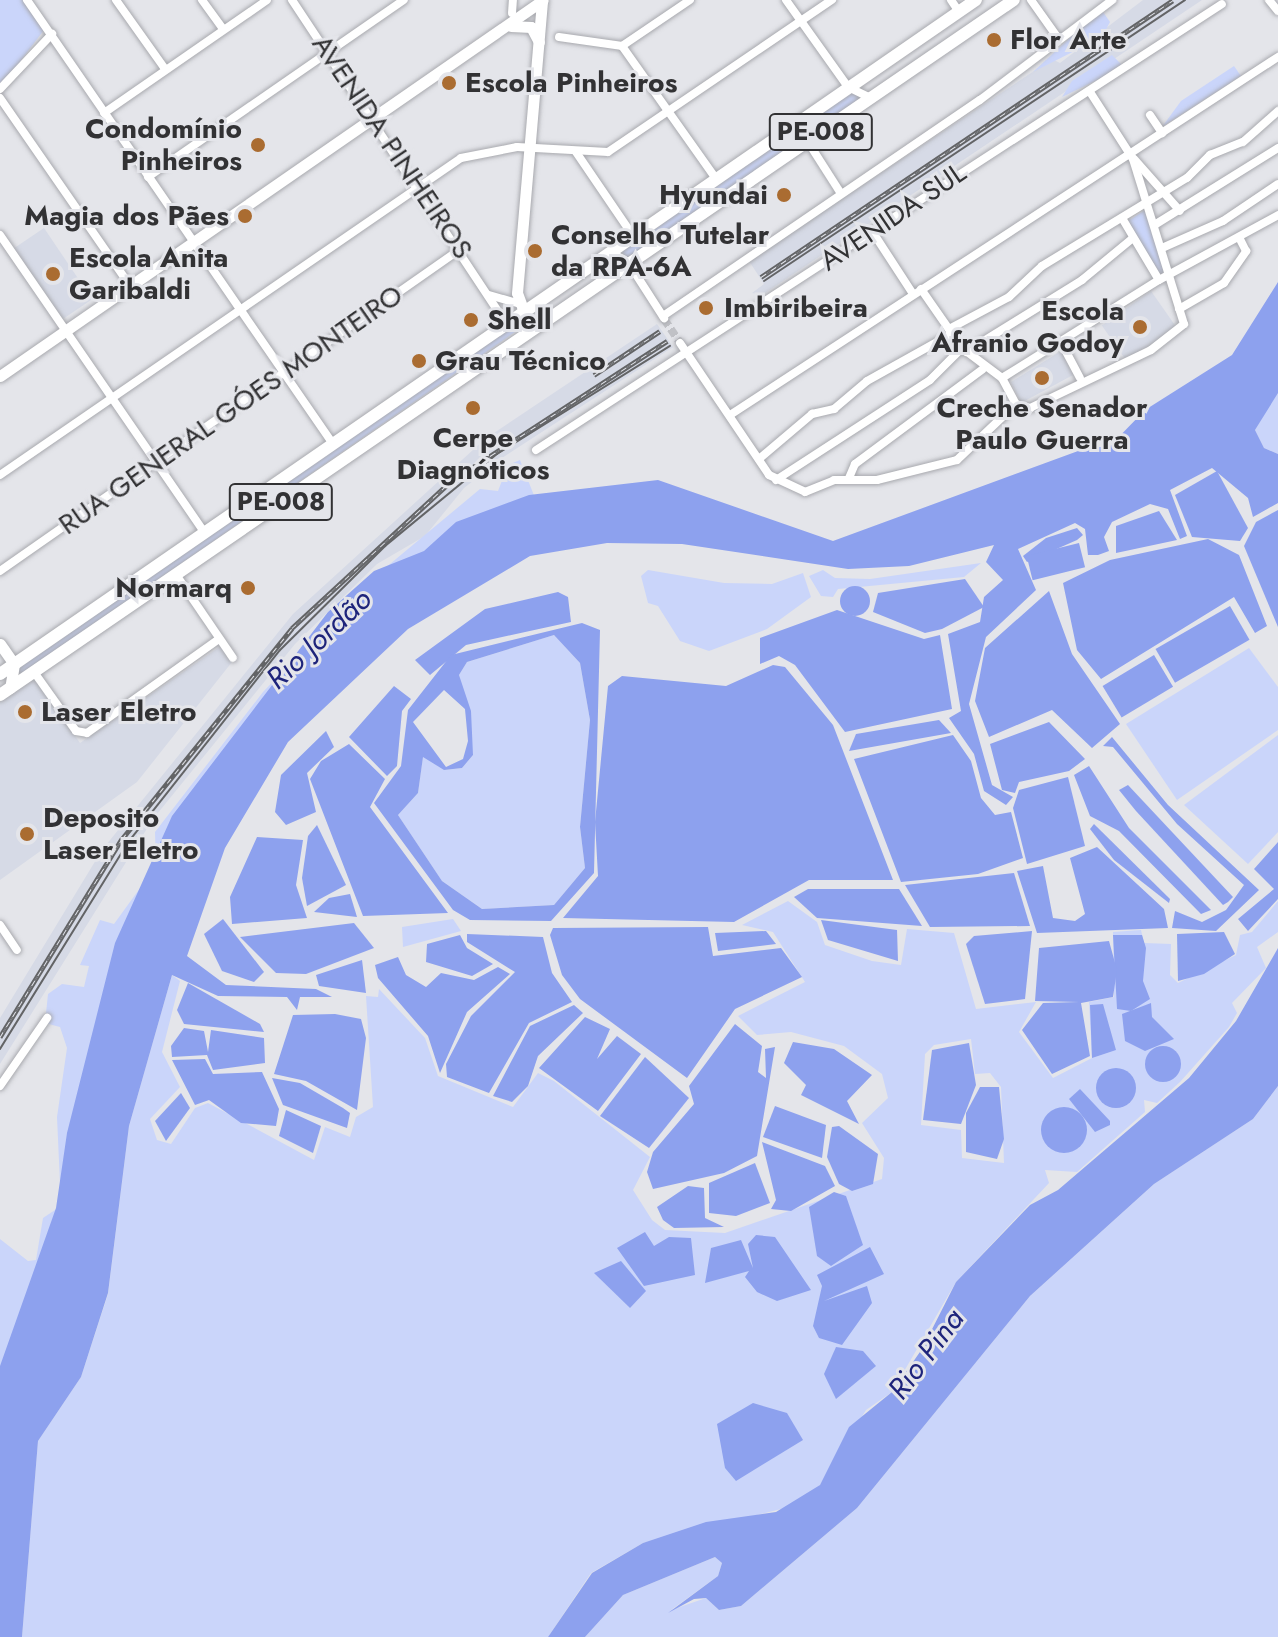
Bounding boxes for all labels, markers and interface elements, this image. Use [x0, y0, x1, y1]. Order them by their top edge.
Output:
place label: Flor Arte [1010, 23, 1127, 57]
street label: AVENIDA PINHEIROS [305, 29, 479, 265]
marker: Flor Arte [985, 31, 1003, 49]
place label: Escola Pinheiros [465, 66, 677, 100]
marker: Escola Pinheiros [440, 74, 458, 92]
road number: PE-008 [767, 110, 875, 154]
place label: Condomínio Pinheiros [85, 112, 242, 178]
marker: Condomínio Pinheiros [249, 136, 267, 154]
street label: AVENIDA SUL [814, 156, 972, 278]
place label: Hyundai [659, 178, 768, 212]
marker: Hyundai [775, 186, 793, 204]
place label: Magia dos Pães [24, 199, 229, 233]
marker: Magia dos Pães [236, 207, 254, 225]
place label: Conselho Tutelar da RPA-6A [551, 218, 769, 284]
place label: Escola Anita Garibaldi [69, 241, 228, 307]
marker: Conselho Tutelar da RPA-6A [526, 242, 544, 260]
marker: Escola Anita Garibaldi [44, 265, 62, 283]
street label: RUA GENERAL GÓES MONTEIRO [53, 278, 409, 542]
place label: Imbiribeira [724, 291, 868, 325]
place label: Escola Afranio Godoy [931, 294, 1124, 360]
marker: Imbiribeira [695, 297, 717, 319]
place label: Shell [487, 303, 552, 337]
marker: Shell [462, 311, 480, 329]
marker: Escola Afranio Godoy [1131, 318, 1149, 336]
place label: Grau Técnico [435, 344, 606, 378]
marker: Grau Técnico [410, 352, 428, 370]
marker: Creche Senador Paulo Guerra [1033, 369, 1051, 387]
place label: Creche Senador Paulo Guerra [936, 391, 1148, 457]
marker: Cerpe Diagnóticos [464, 399, 482, 417]
place label: Cerpe Diagnóticos [397, 421, 549, 487]
road number: PE-008 [227, 480, 335, 524]
place label: Normarq [115, 571, 232, 605]
marker: Normarq [239, 579, 257, 597]
water label: Rio Jordão [259, 581, 379, 697]
place label: Laser Eletro [41, 695, 197, 729]
marker: Laser Eletro [16, 703, 34, 721]
place label: Deposito Laser Eletro [43, 801, 199, 867]
marker: Deposito Laser Eletro [18, 825, 36, 843]
water label: Rio Pina [880, 1302, 972, 1406]

